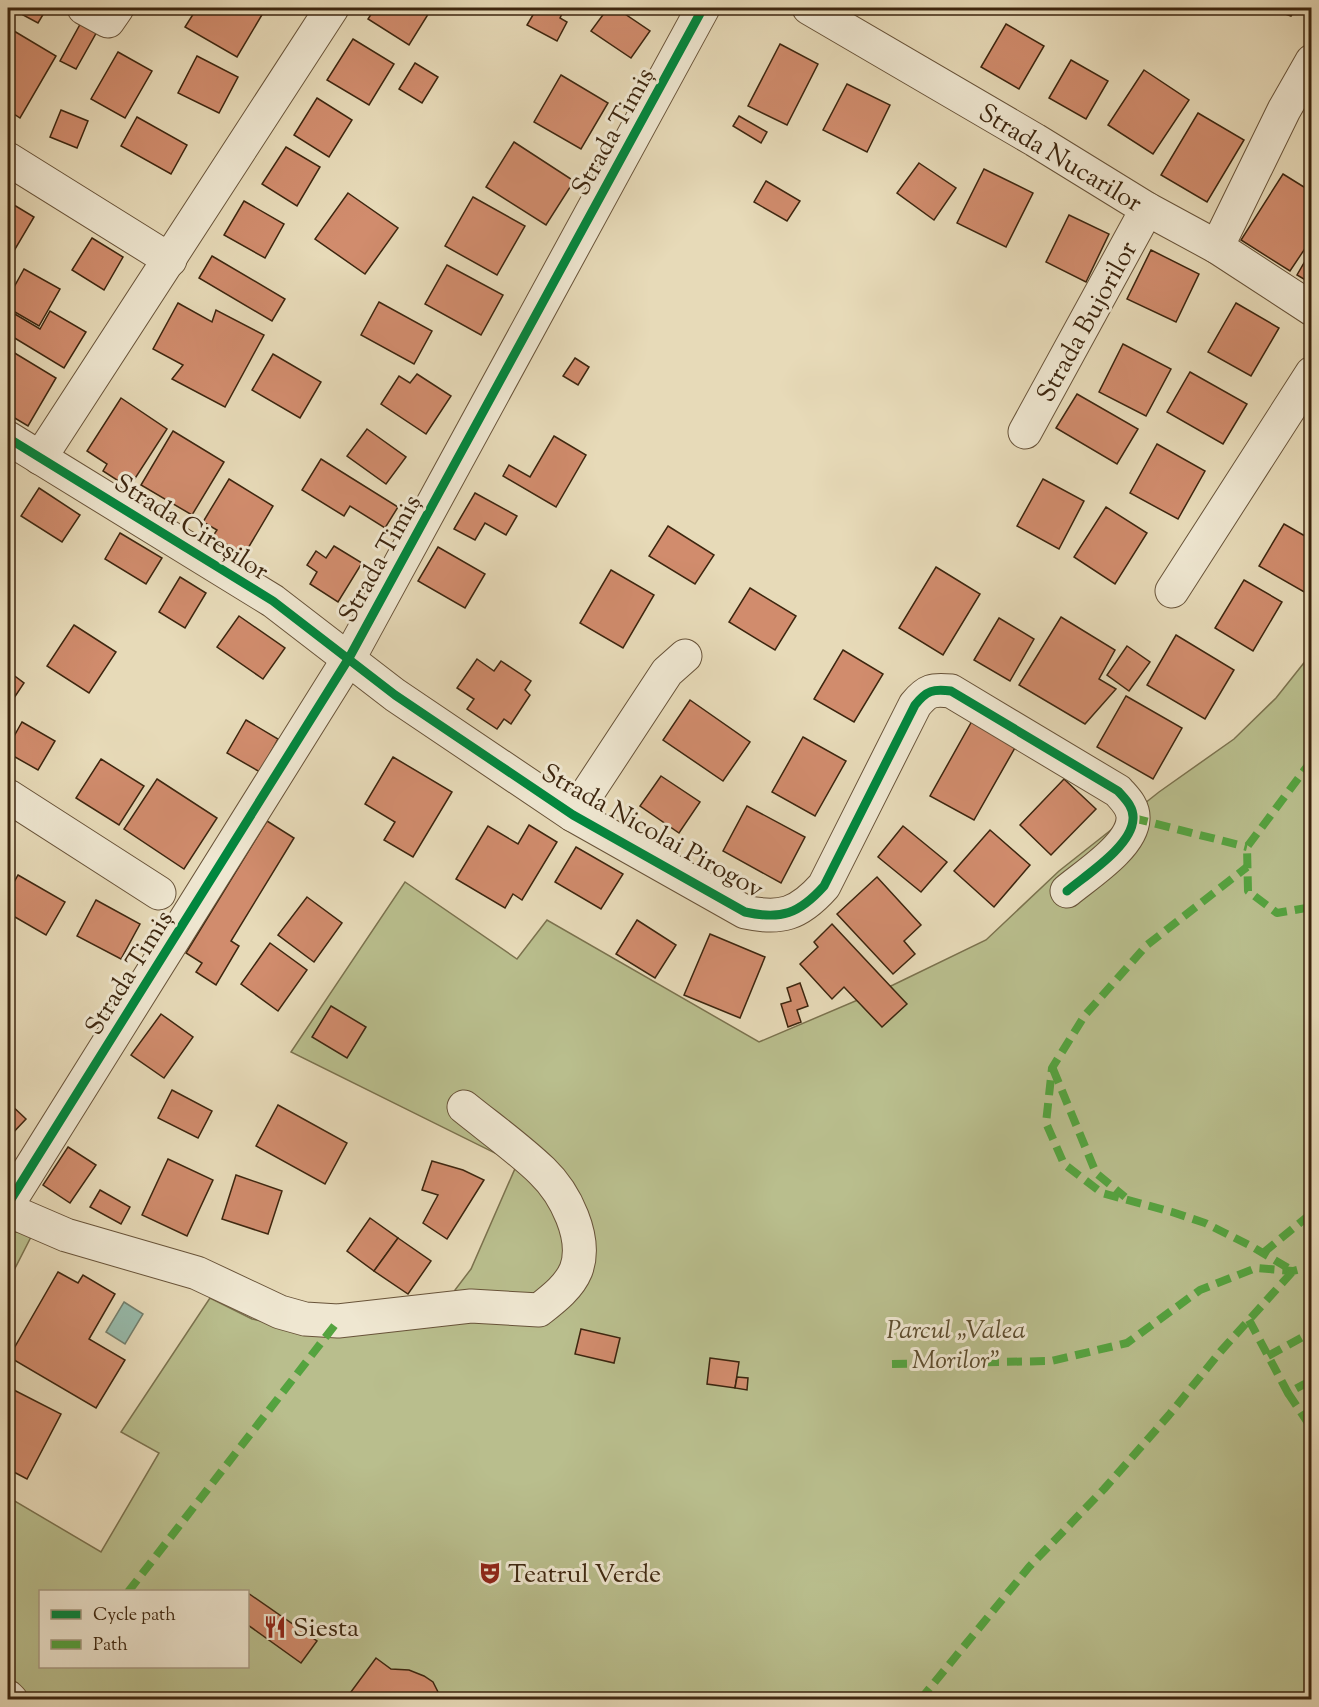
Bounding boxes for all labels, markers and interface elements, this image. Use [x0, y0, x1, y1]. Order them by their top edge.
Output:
street label: Strada Timiș [564, 61, 665, 203]
street label: Strada Nucarilor [971, 96, 1149, 223]
street label: Strada Bujorilor [1029, 235, 1148, 409]
street label: Strada Cireșilor [106, 466, 275, 591]
street label: Strada Timiș [331, 488, 432, 630]
street label: Strada Nicolai Pirogov [534, 756, 770, 909]
street label: Strada Timiș [77, 904, 183, 1043]
park label: Parcul „Valea Morilor” [886, 1313, 1026, 1380]
place label: Teatrul Verde [508, 1557, 661, 1594]
theatre icon: Teatrul Verde [477, 1560, 503, 1586]
legend [39, 1590, 249, 1668]
text: Cycle path [93, 1603, 176, 1629]
place label: Siesta [293, 1611, 359, 1648]
restaurant icon: Siesta [262, 1614, 288, 1640]
text: Path [93, 1633, 128, 1659]

